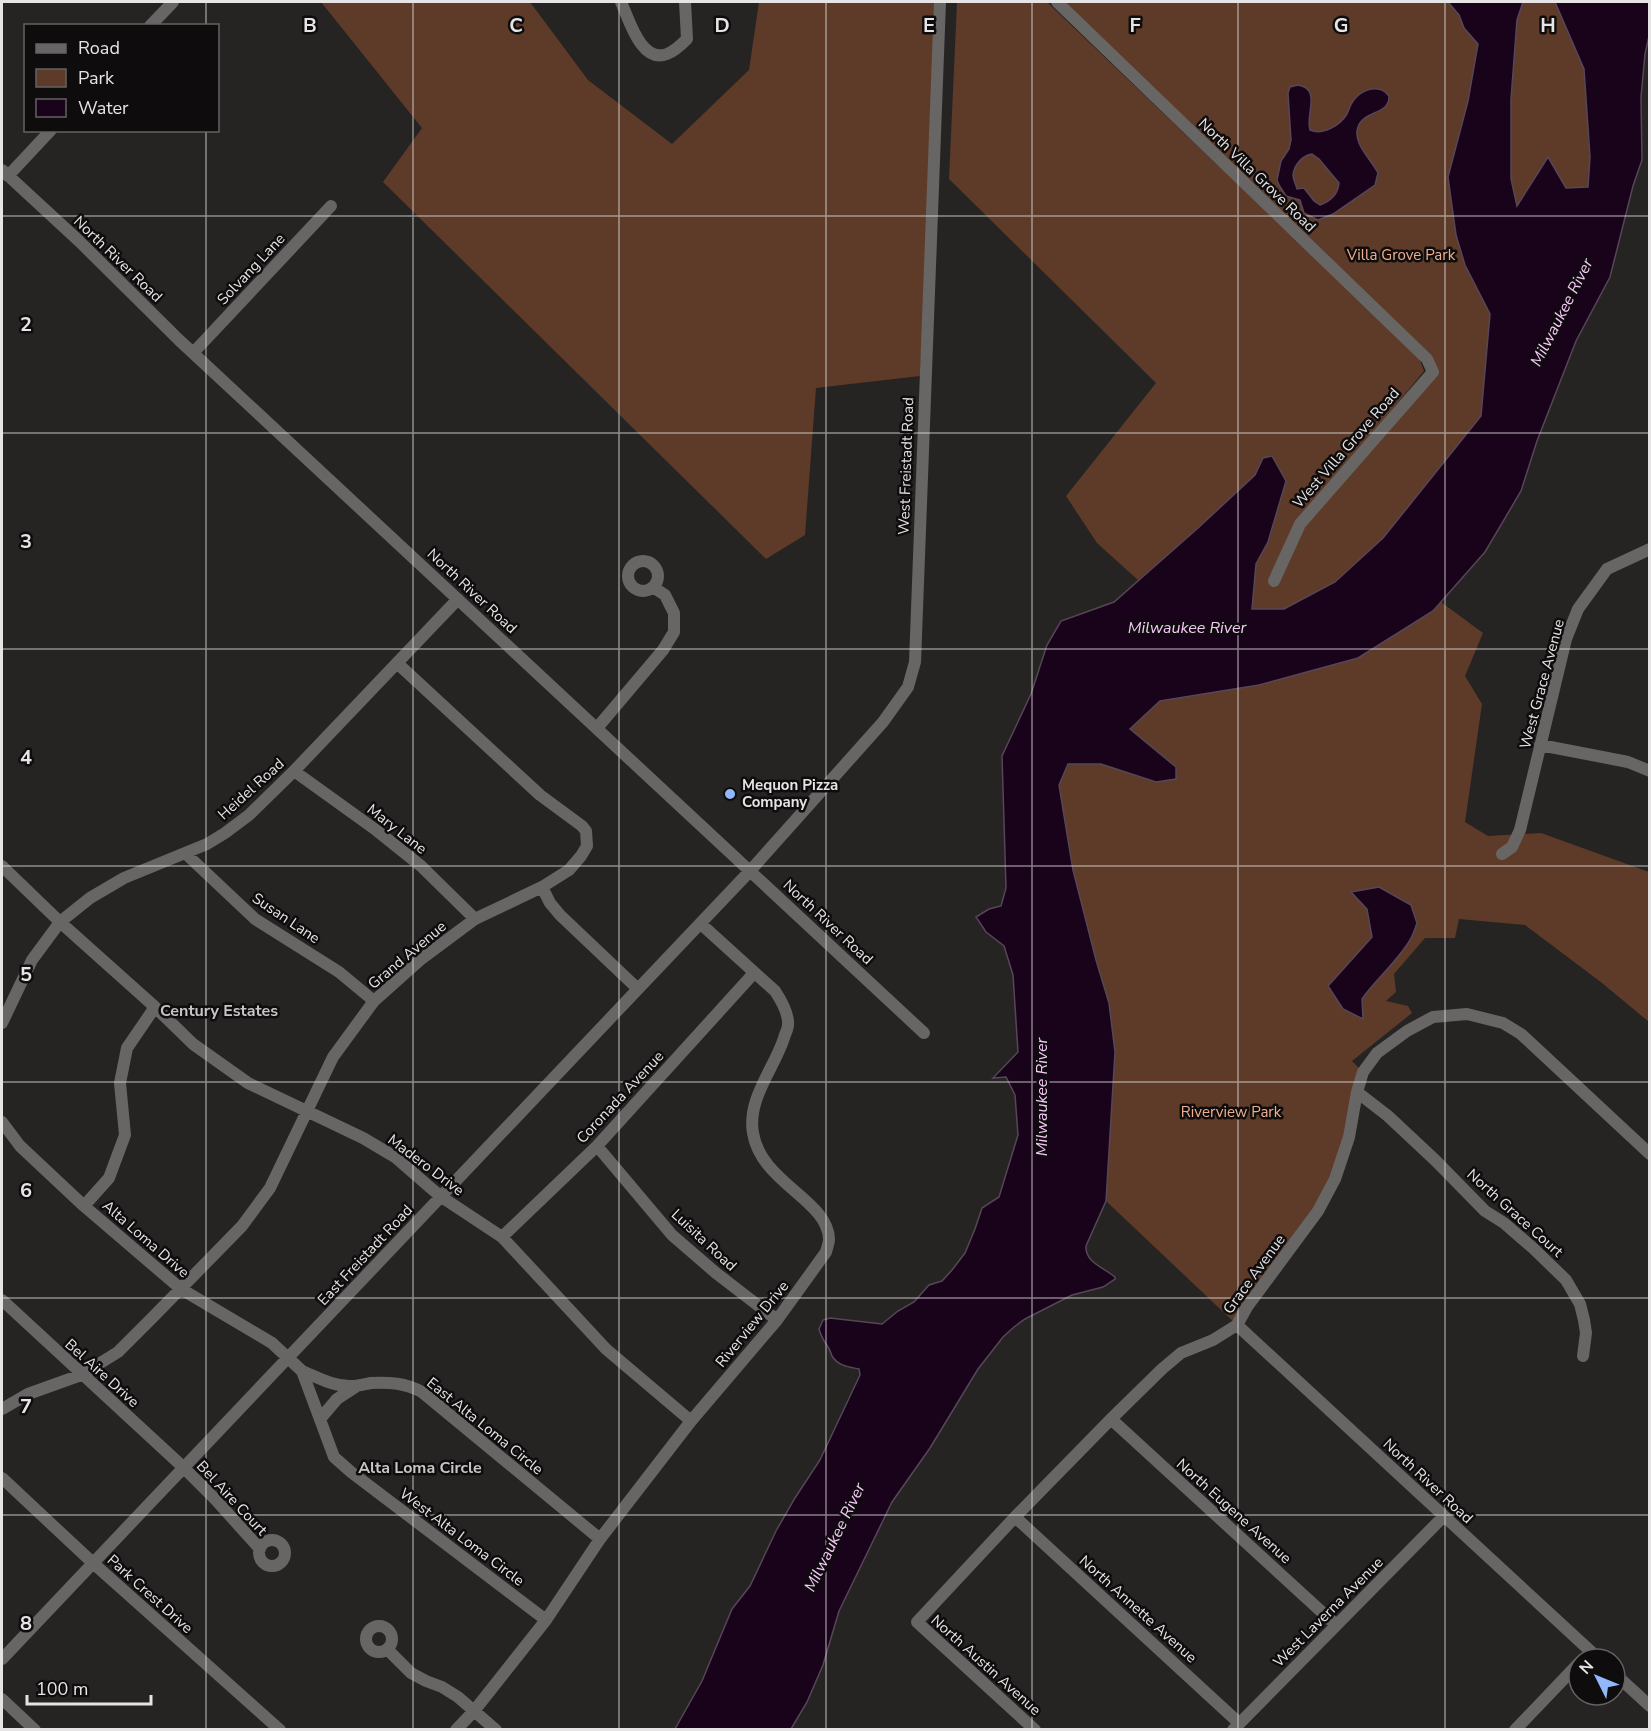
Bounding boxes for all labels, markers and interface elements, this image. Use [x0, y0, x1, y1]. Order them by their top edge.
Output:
text: B [303, 12, 317, 39]
text: C [509, 12, 523, 39]
text: D [714, 12, 730, 39]
text: E [923, 12, 935, 39]
text: F [1129, 12, 1141, 39]
text: G [1334, 12, 1348, 39]
text: H [1540, 12, 1556, 39]
legend [24, 24, 219, 132]
text: Road [78, 36, 120, 60]
text: Park [78, 66, 115, 90]
text: Water [78, 96, 129, 120]
street label: North Villa Grove Road [1194, 114, 1320, 236]
street label: North River Road [69, 211, 167, 307]
street label: Solvang Lane [213, 229, 289, 309]
park label: Villa Grove Park [1346, 245, 1456, 265]
water label: Milwaukee River [1525, 254, 1599, 370]
text: 2 [20, 311, 32, 338]
street label: West Villa Grove Road [1288, 384, 1404, 512]
street label: West Freistadt Road [894, 397, 918, 535]
text: 3 [20, 528, 32, 555]
street label: North River Road [423, 544, 521, 638]
water label: Milwaukee River [1128, 617, 1247, 639]
street label: West Grace Avenue [1515, 617, 1569, 751]
text: 4 [20, 744, 32, 771]
street label: Heidel Road [214, 754, 288, 824]
place label: Mequon Pizza Company [742, 775, 838, 812]
marker: Mequon Pizza Company [723, 787, 737, 801]
street label: Mary Lane [363, 799, 431, 859]
street label: North River Road [779, 875, 877, 969]
street label: Susan Lane [248, 888, 324, 948]
street label: Grand Avenue [364, 916, 450, 994]
text: 5 [20, 961, 32, 988]
district label: Century Estates [160, 1000, 278, 1022]
water label: Milwaukee River [1031, 1037, 1053, 1156]
street label: Coronada Avenue [572, 1046, 668, 1148]
park label: Riverview Park [1181, 1102, 1282, 1122]
street label: Madero Drive [384, 1130, 468, 1200]
street label: North Grace Court [1463, 1164, 1568, 1262]
text: 6 [20, 1177, 32, 1204]
street label: Alta Loma Drive [98, 1196, 194, 1282]
street label: East Freistadt Road [313, 1200, 417, 1310]
street label: Luisita Road [667, 1205, 741, 1275]
street label: Grace Avenue [1218, 1230, 1290, 1318]
street label: Riverview Drive [711, 1276, 793, 1372]
street label: Bel Aire Drive [61, 1334, 143, 1412]
street label: East Alta Loma Circle [423, 1373, 547, 1479]
text: 7 [20, 1393, 32, 1420]
street label: North River Road [1379, 1434, 1477, 1528]
street label: North Eugene Avenue [1172, 1454, 1296, 1568]
street label: Bel Aire Court [192, 1456, 272, 1540]
district label: Alta Loma Circle [358, 1457, 482, 1479]
water label: Milwaukee River [799, 1478, 871, 1595]
street label: West Alta Loma Circle [396, 1483, 528, 1591]
street label: Park Crest Drive [103, 1550, 197, 1638]
street label: North Annette Avenue [1075, 1551, 1201, 1667]
street label: West Laverna Avenue [1269, 1553, 1387, 1671]
text: 8 [20, 1610, 32, 1637]
street label: North Austin Avenue [927, 1610, 1045, 1720]
north arrow [1567, 1647, 1627, 1707]
text: N [1575, 1656, 1599, 1679]
scale bar [27, 1668, 152, 1706]
text: 100 m [36, 1677, 88, 1701]

